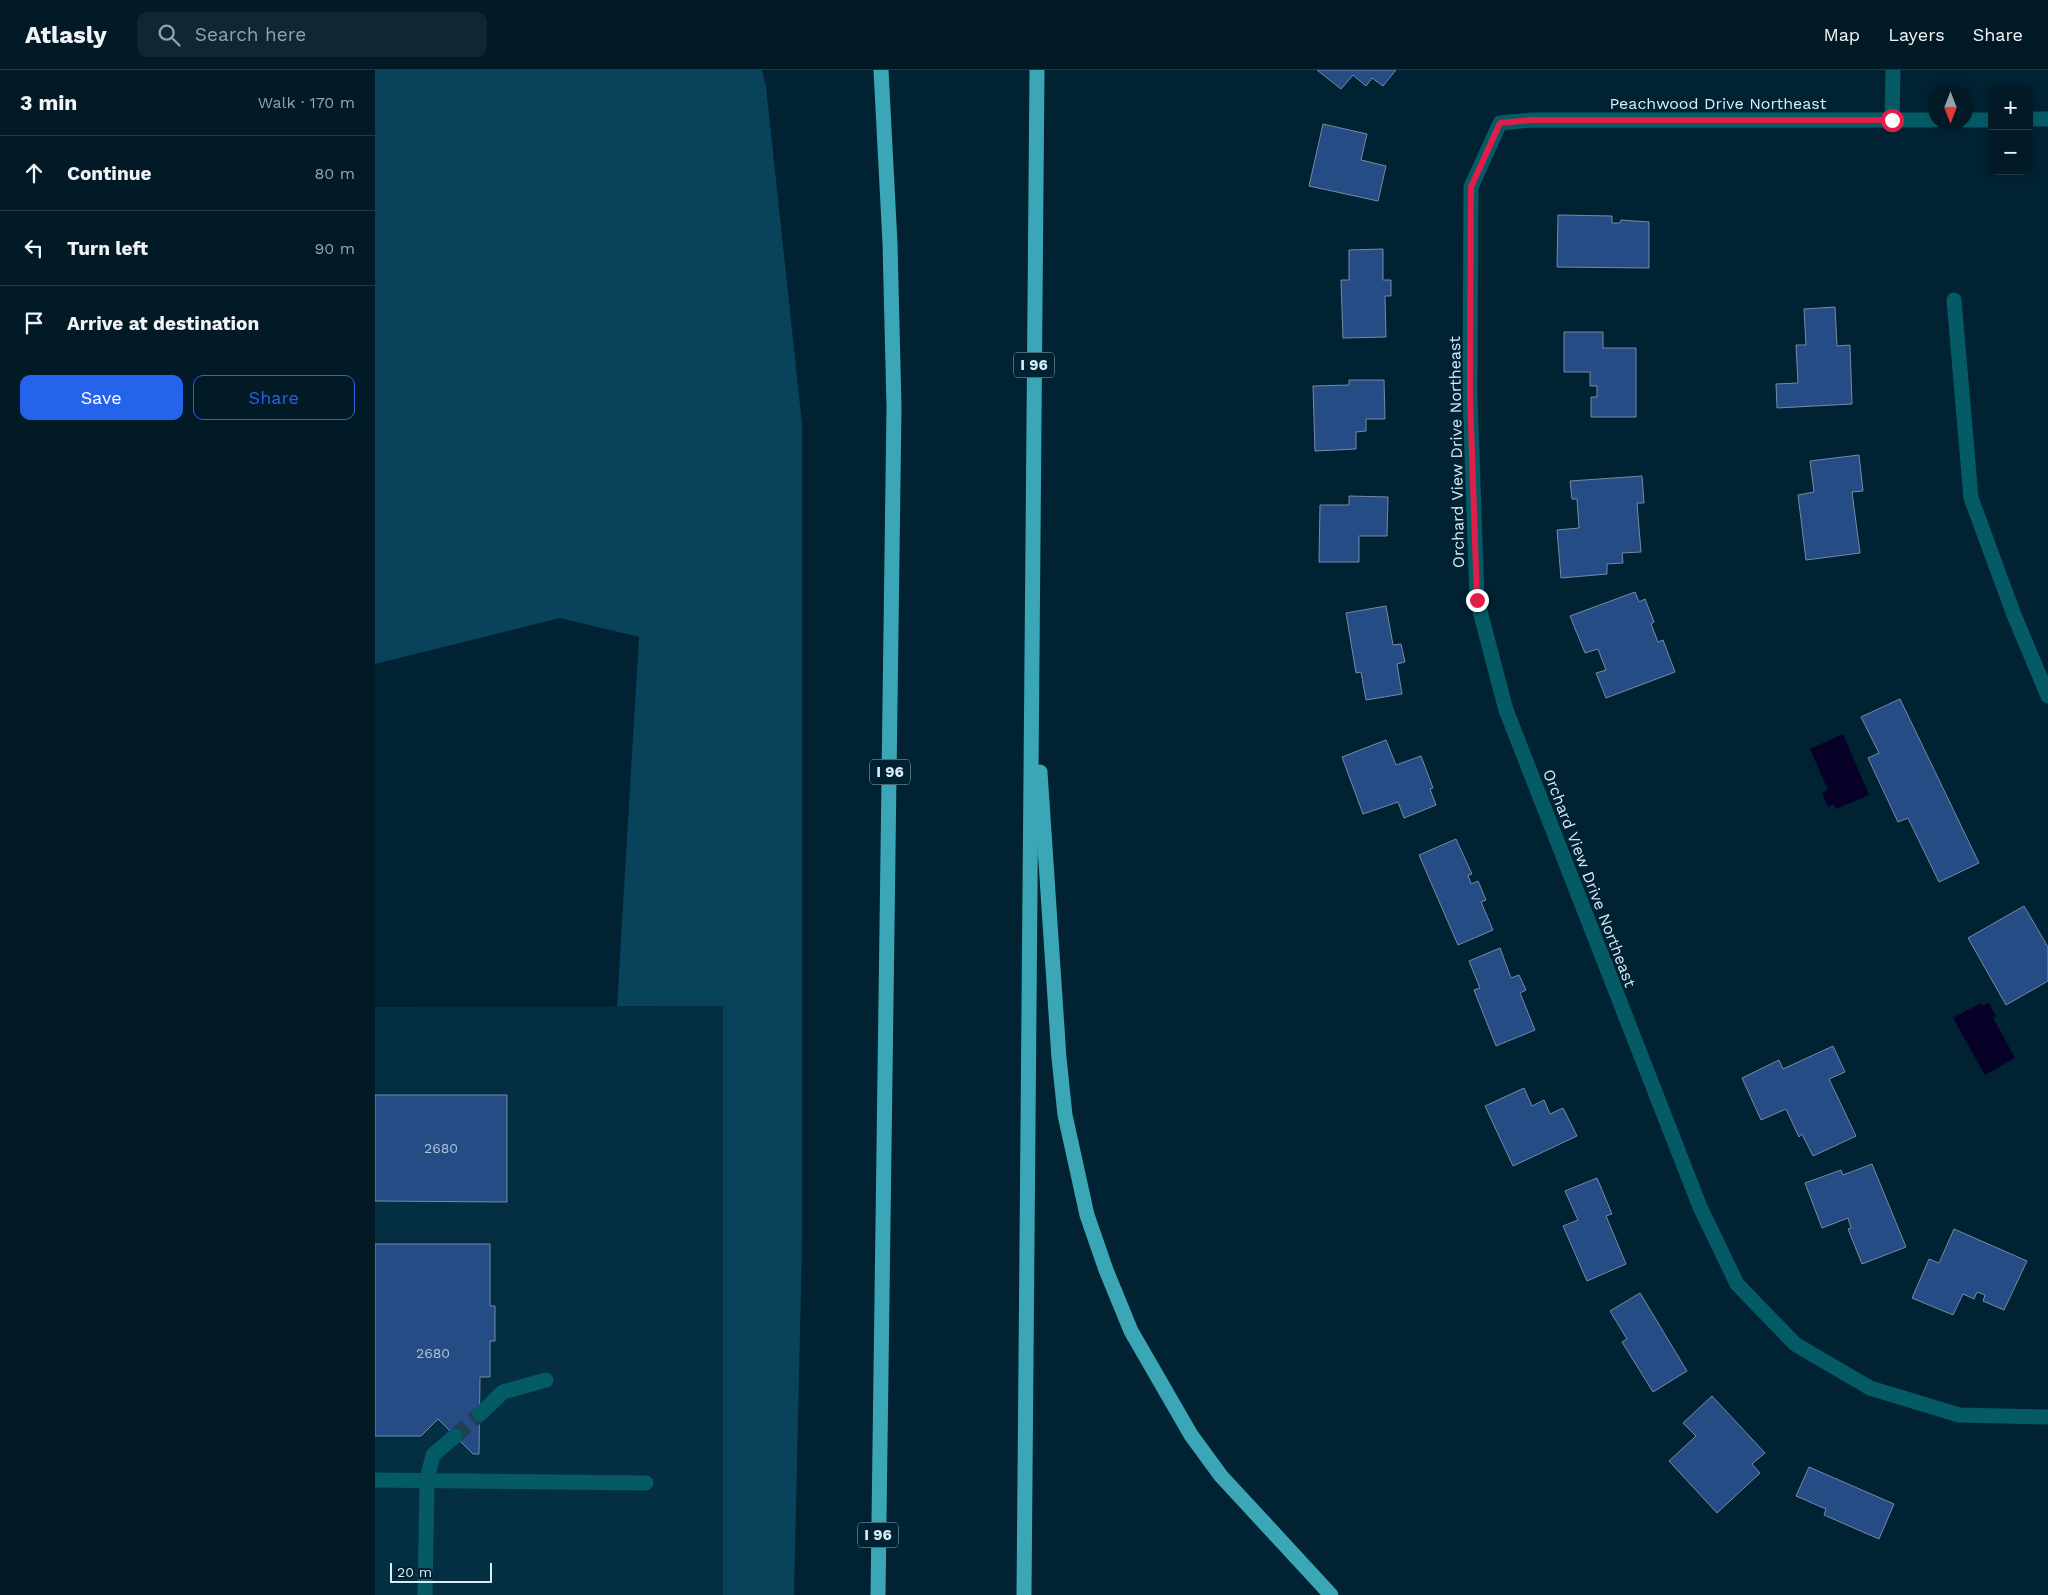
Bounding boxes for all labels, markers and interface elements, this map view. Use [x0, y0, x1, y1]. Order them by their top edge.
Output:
search box [137, 12, 487, 57]
text: Atlasly [25, 21, 107, 49]
icon: search [155, 21, 183, 49]
text: Search here [195, 23, 306, 46]
text: Map [1823, 24, 1860, 45]
text: Layers [1888, 24, 1945, 45]
text: Share [1973, 24, 2023, 45]
north arrow [1928, 85, 1973, 130]
map controls [1988, 85, 2033, 175]
button: + [1988, 85, 2033, 130]
text: 3 min [20, 90, 77, 115]
text: Walk · 170 m [258, 93, 355, 112]
street label: Peachwood Drive Northeast [1610, 94, 1827, 113]
route start [1881, 109, 1904, 132]
button: − [1988, 130, 2033, 175]
icon: ahead [20, 159, 48, 187]
text: Continue [67, 162, 151, 185]
text: 80 m [314, 164, 355, 183]
icon: left [20, 234, 48, 262]
text: Turn left [67, 237, 148, 260]
text: 90 m [314, 239, 355, 258]
icon: arrive [20, 309, 48, 337]
text: Arrive at destination [67, 312, 259, 335]
street label: Orchard View Drive Northeast [1445, 336, 1468, 568]
road number: I 96 [1014, 352, 1054, 378]
button: Save [20, 375, 183, 420]
button: Share [193, 375, 355, 420]
route end [1466, 589, 1489, 612]
road number: I 96 [870, 760, 910, 784]
street label: Orchard View Drive Northeast [1539, 766, 1640, 990]
house number: 2680 [424, 1140, 458, 1156]
house number: 2680 [416, 1345, 450, 1361]
road number: I 96 [858, 1522, 898, 1548]
scale bar [390, 1560, 493, 1583]
text: 20 m [397, 1564, 432, 1580]

